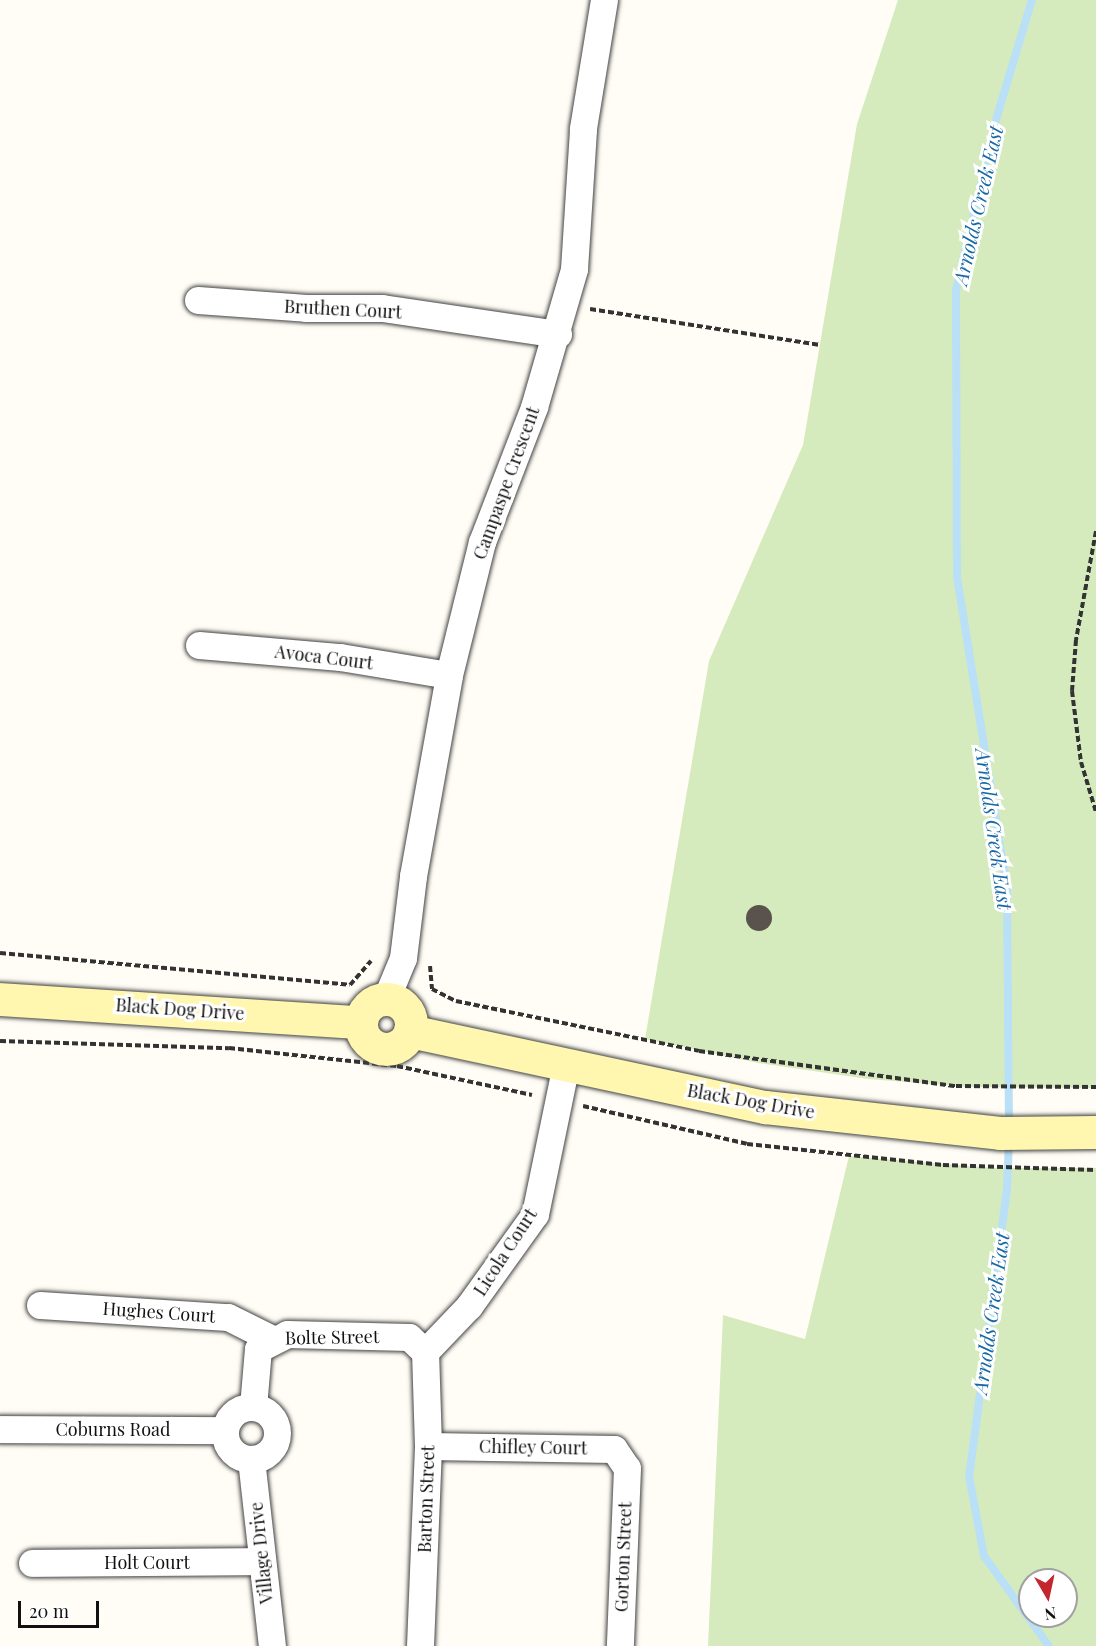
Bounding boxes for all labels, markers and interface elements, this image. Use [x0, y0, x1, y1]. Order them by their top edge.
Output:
water label: Arnolds Creek East [947, 123, 1007, 287]
street label: Bruthen Court [284, 295, 402, 323]
street label: Campaspe Crescent [468, 404, 544, 562]
street label: Avoca Court [273, 640, 375, 674]
water label: Arnolds Creek East [972, 747, 1018, 911]
street label: Black Dog Drive [115, 994, 245, 1024]
street label: Black Dog Drive [686, 1079, 816, 1123]
street label: Licola Court [469, 1204, 541, 1300]
water label: Arnolds Creek East [967, 1231, 1013, 1395]
street label: Hughes Court [102, 1297, 216, 1327]
street label: Bolte Street [285, 1325, 379, 1349]
street label: Coburns Road [55, 1418, 171, 1440]
street label: Chifley Court [478, 1435, 588, 1459]
street label: Barton Street [413, 1445, 439, 1553]
street label: Village Drive [245, 1501, 277, 1605]
street label: Gorton Street [610, 1501, 636, 1613]
street label: Holt Court [104, 1551, 190, 1573]
north arrow [1018, 1568, 1078, 1628]
scale bar [21, 1589, 102, 1627]
text: 20 m [29, 1599, 69, 1623]
text: N [1043, 1603, 1058, 1626]

